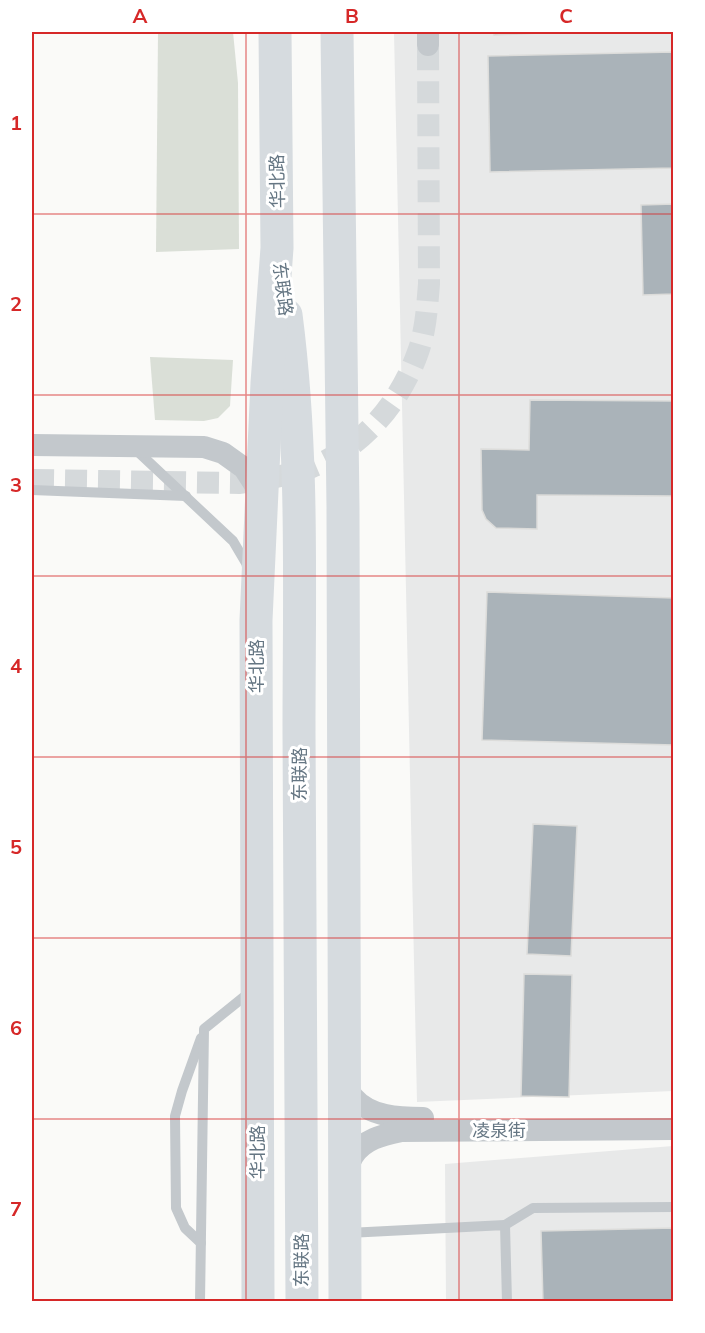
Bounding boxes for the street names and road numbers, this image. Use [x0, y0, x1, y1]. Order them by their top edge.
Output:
street label: 华北路 [265, 154, 289, 208]
street label: 东联路 [268, 261, 298, 317]
street label: 华北路 [245, 639, 268, 693]
street label: 东联路 [288, 747, 311, 801]
street label: 凌泉街 [472, 1119, 526, 1142]
street label: 华北路 [246, 1125, 269, 1179]
street label: 东联路 [290, 1233, 313, 1287]

